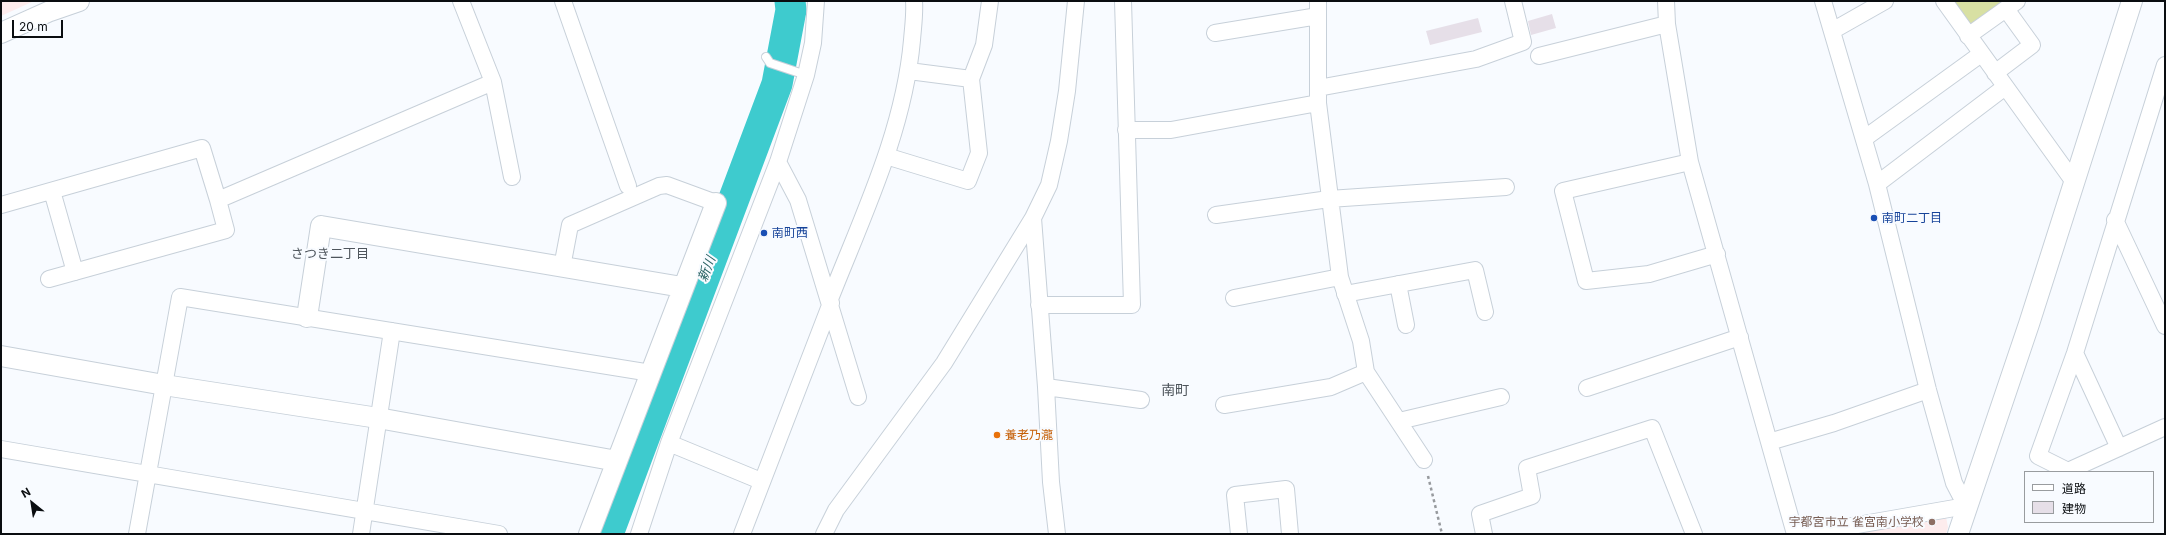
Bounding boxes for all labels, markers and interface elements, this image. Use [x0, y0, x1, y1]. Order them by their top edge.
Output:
scale bar [14, 12, 65, 38]
text: 20 m [19, 19, 48, 34]
place label: 南町二丁目 [1882, 211, 1942, 225]
marker: 南町二丁目 [1869, 213, 1879, 223]
place label: 南町西 [772, 226, 808, 240]
marker: 南町西 [759, 228, 769, 238]
district label: さつき二丁目 [291, 246, 369, 262]
water label: 新川 [695, 254, 719, 284]
district label: 南町 [1161, 383, 1189, 399]
place label: 養老乃瀧 [1005, 428, 1053, 442]
marker: 養老乃瀧 [992, 430, 1002, 440]
legend [2024, 471, 2154, 523]
text: 道路 [2062, 481, 2086, 496]
north arrow [12, 483, 52, 523]
text: N [19, 484, 33, 501]
text: 建物 [2062, 501, 2086, 516]
place label: 宇都宮市立 雀宮南小学校 [1789, 515, 1924, 529]
marker: 宇都宮市立 雀宮南小学校 [1927, 517, 1937, 527]

